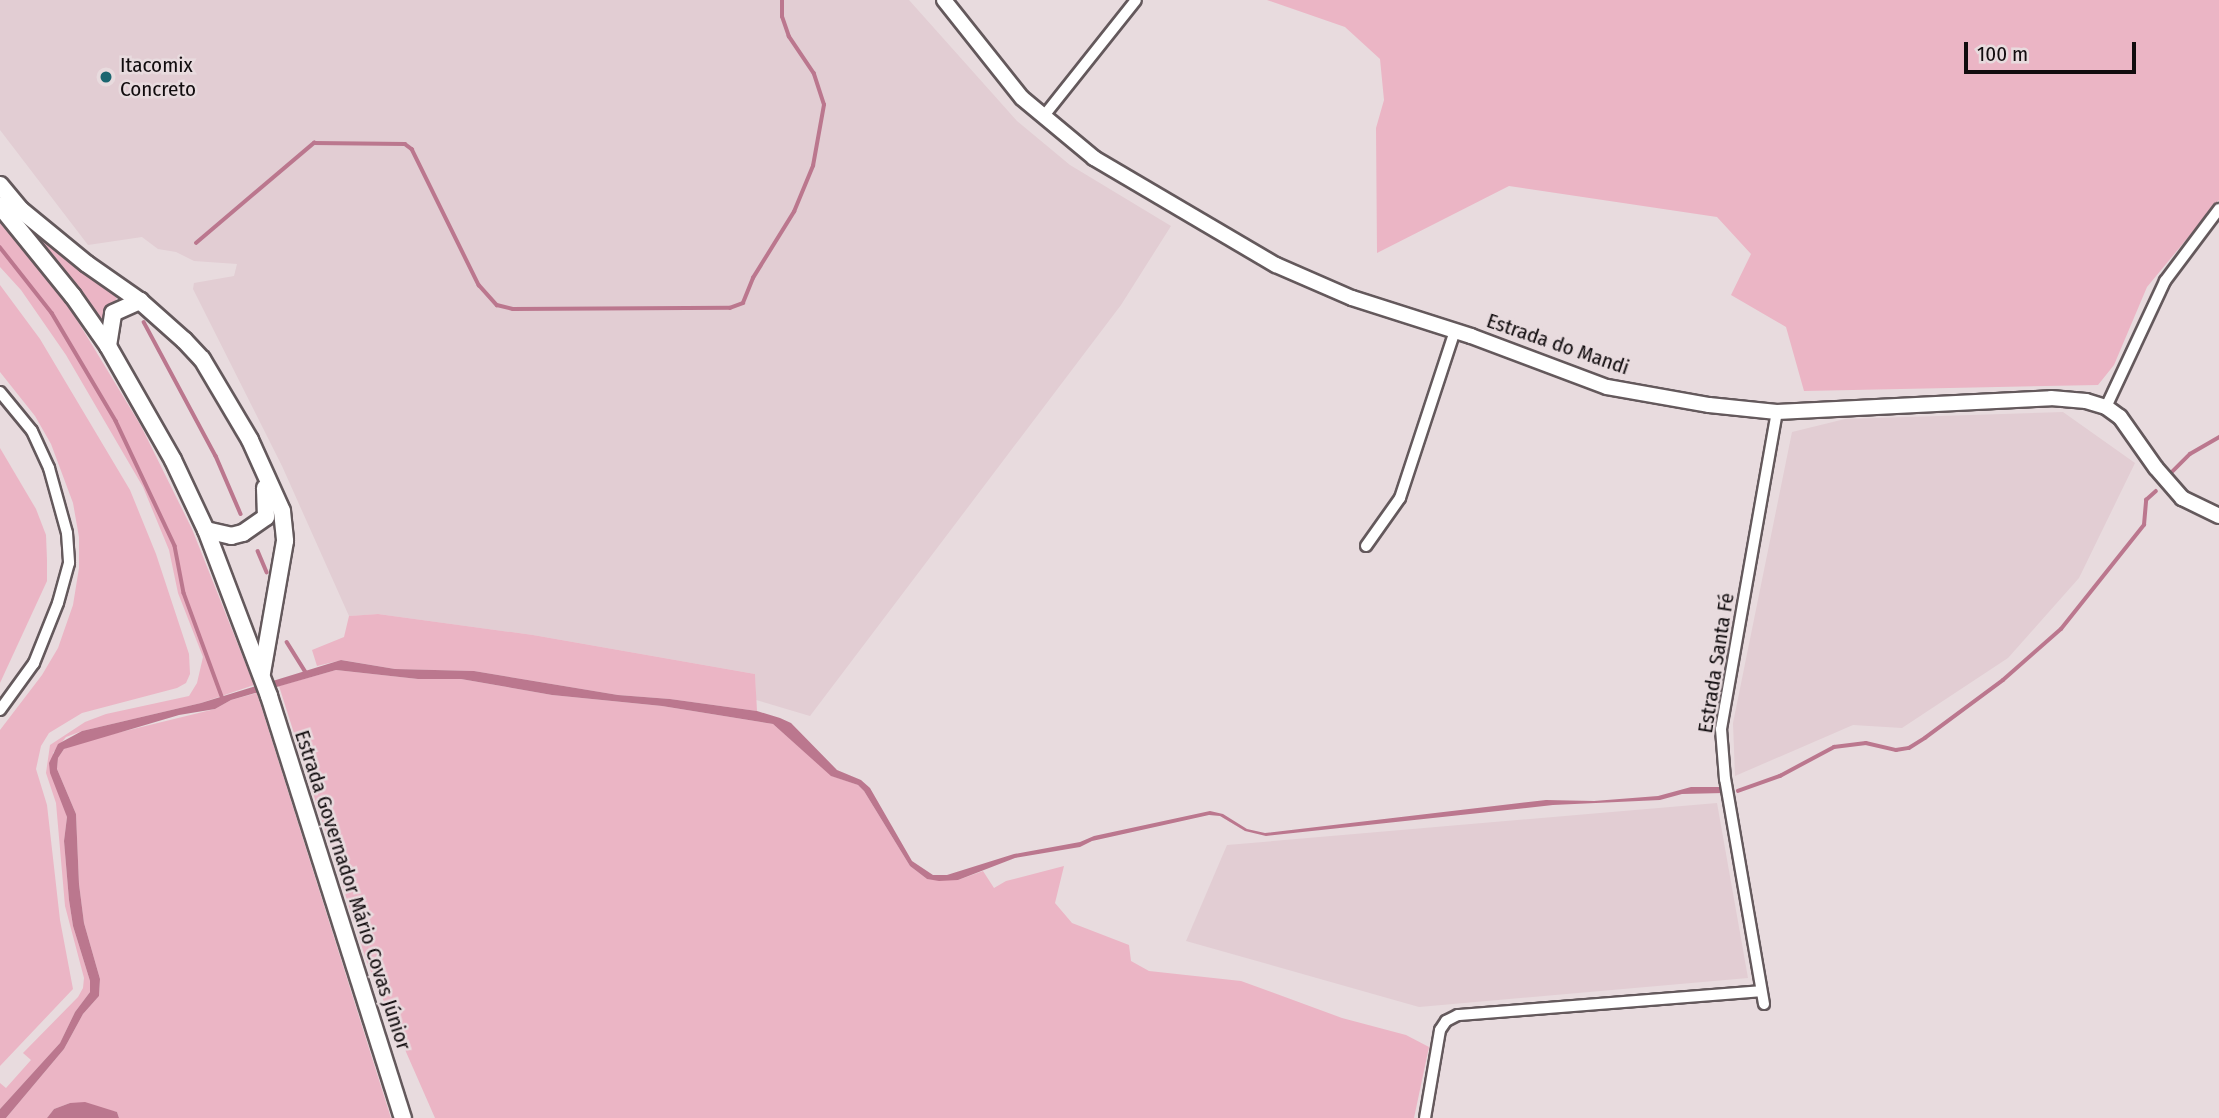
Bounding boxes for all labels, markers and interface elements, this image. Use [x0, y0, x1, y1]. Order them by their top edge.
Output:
scale bar [1967, 28, 2138, 72]
text: 100 m [1977, 41, 2028, 67]
place label: Itacomix Concreto [120, 52, 196, 102]
marker: Itacomix Concreto [98, 69, 114, 85]
street label: Estrada do Mandi [1483, 308, 1633, 380]
street label: Estrada Santa Fé [1692, 591, 1740, 735]
street label: Estrada Governador Mário Covas Júnior [289, 727, 417, 1053]

